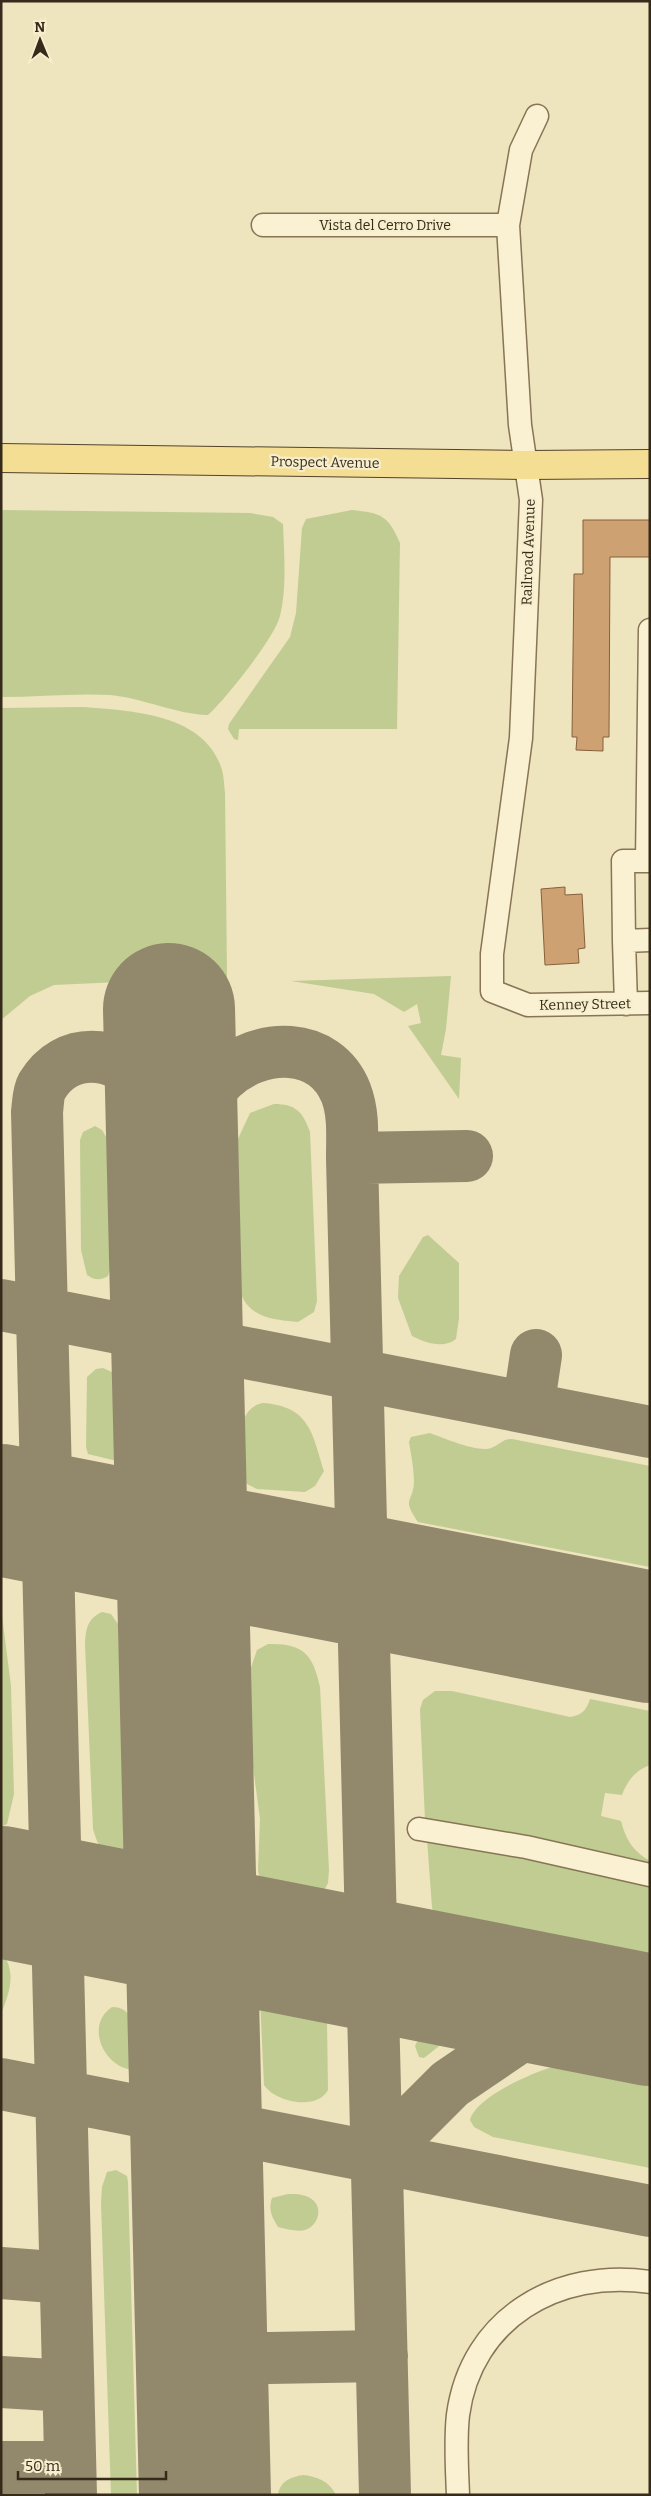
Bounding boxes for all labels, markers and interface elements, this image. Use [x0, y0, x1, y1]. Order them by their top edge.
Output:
north arrow [15, 15, 65, 65]
text: N [34, 19, 46, 36]
street label: Vista del Cerro Drive [319, 217, 451, 234]
street label: Prospect Avenue [270, 453, 380, 472]
street label: Railroad Avenue [518, 498, 539, 606]
street label: Kenney Street [539, 995, 631, 1014]
scale bar [18, 2448, 165, 2480]
text: 50 m [25, 2457, 61, 2475]

